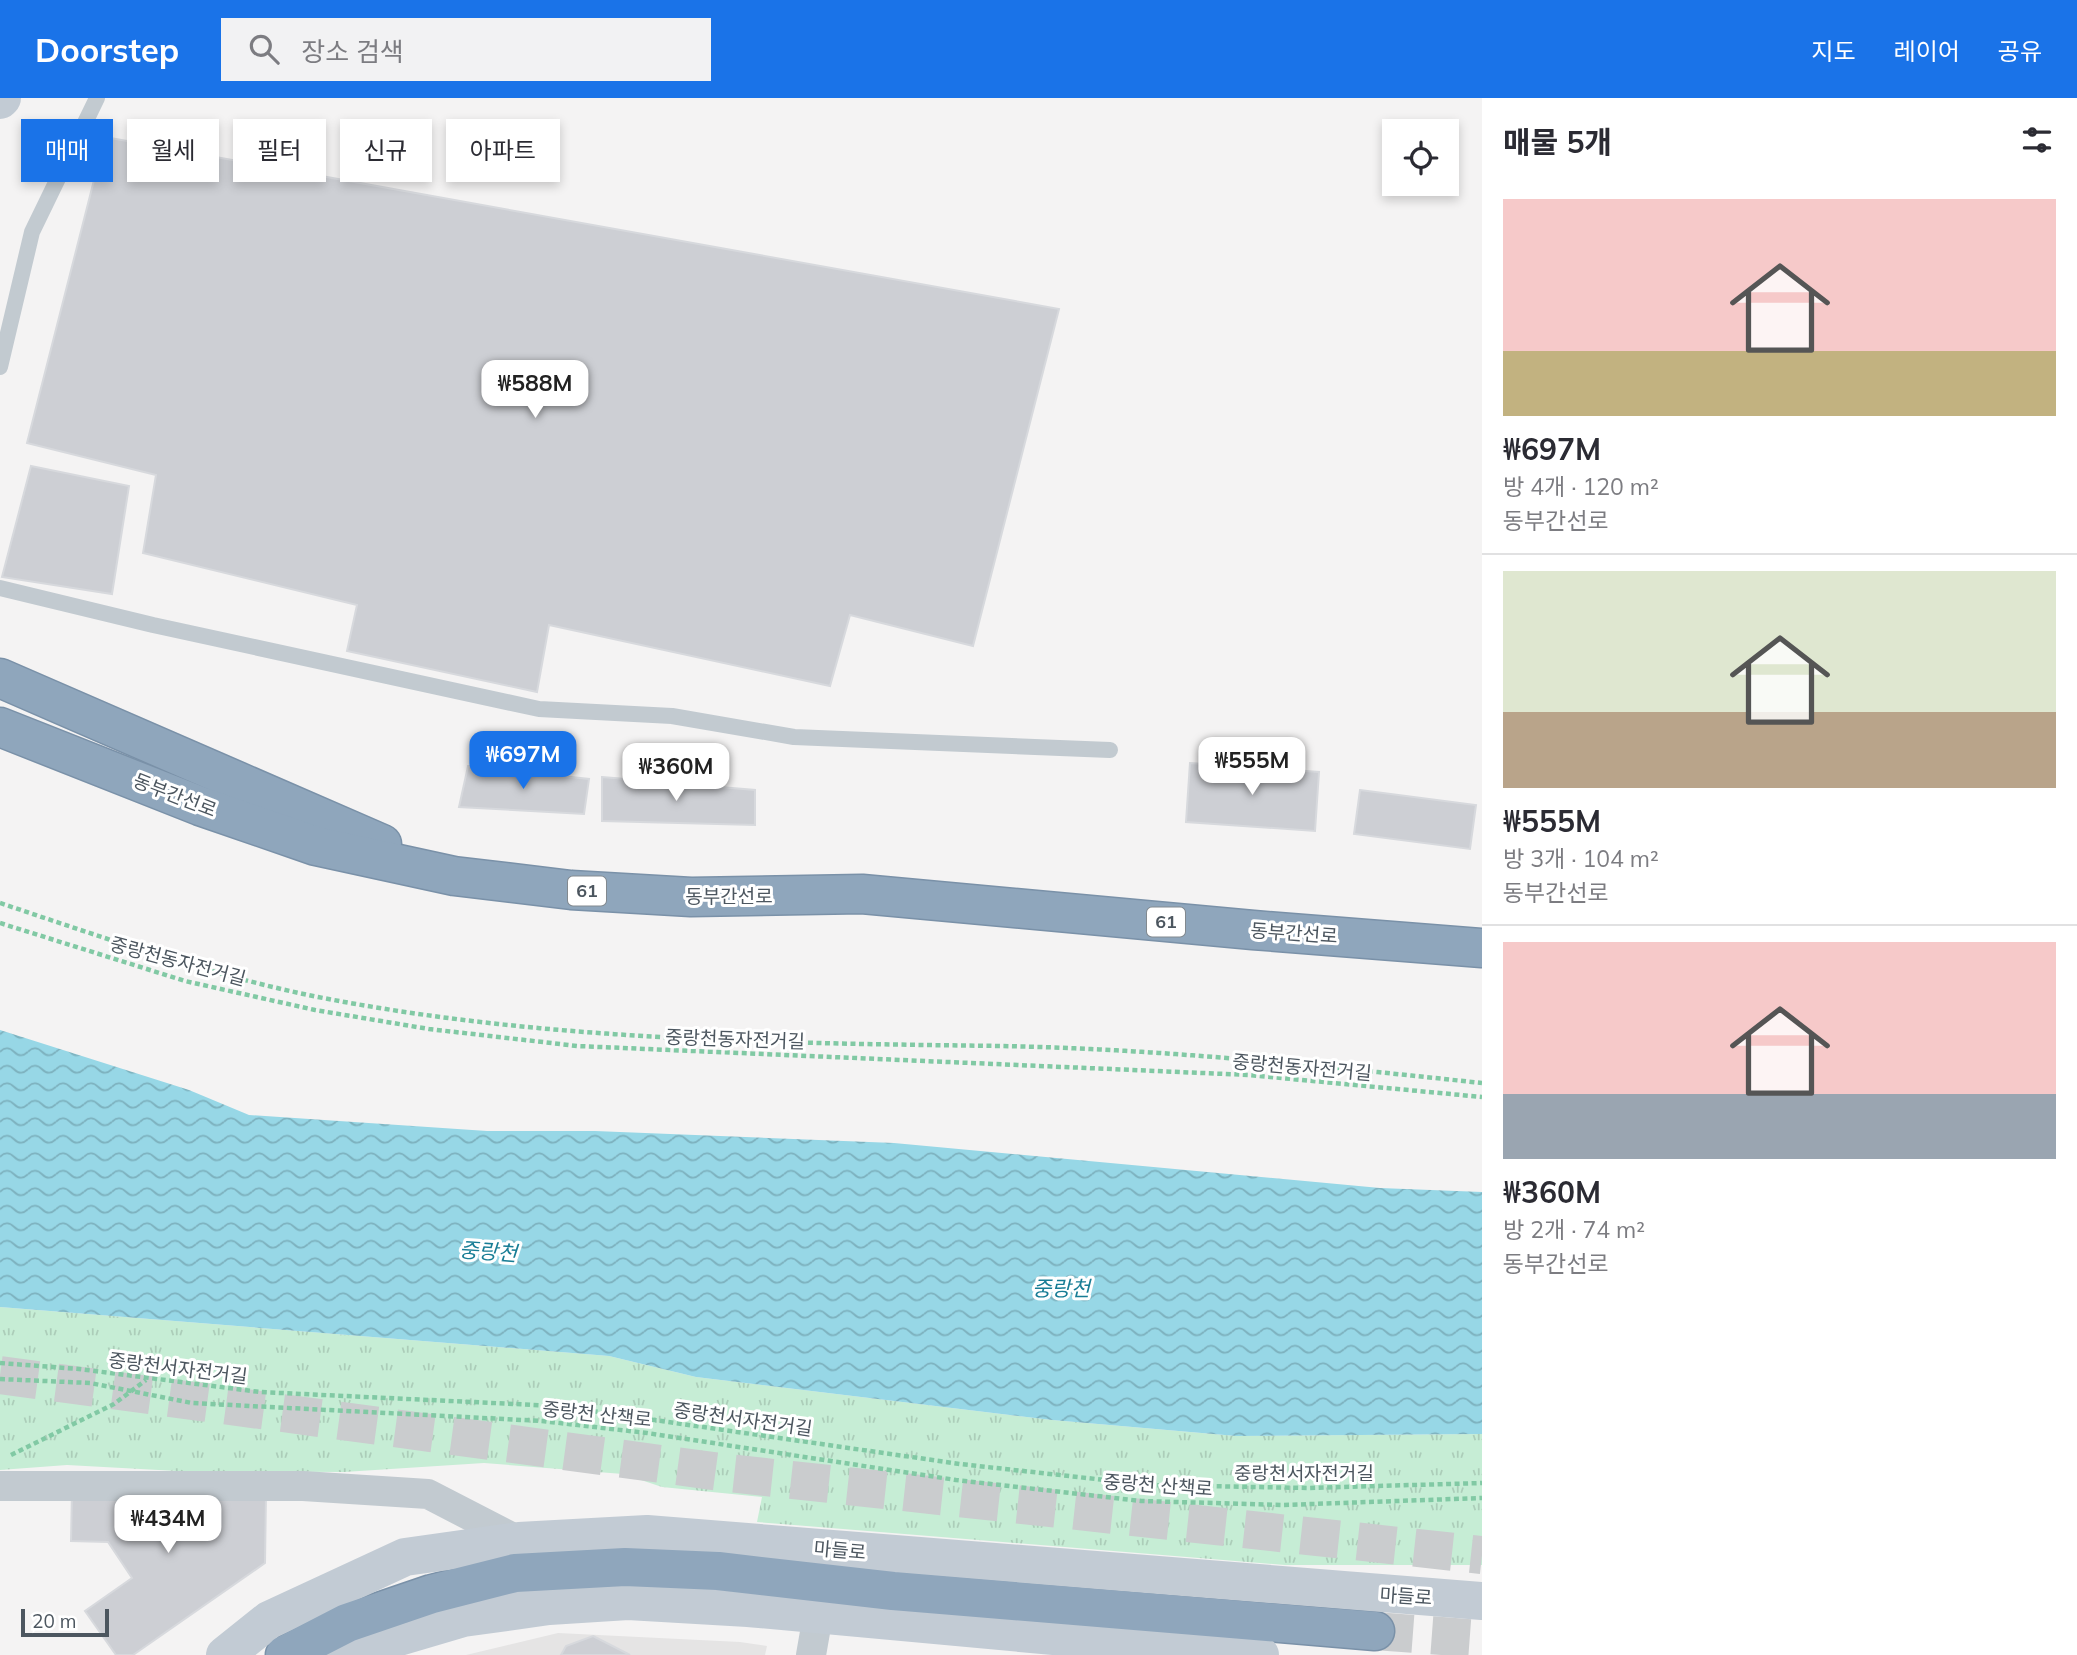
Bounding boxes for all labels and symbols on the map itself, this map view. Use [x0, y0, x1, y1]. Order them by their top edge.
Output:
pin: ₩588M [486, 360, 584, 420]
pin: ₩697M [474, 732, 572, 791]
pin: ₩555M [1203, 738, 1301, 797]
pin: ₩360M [627, 744, 725, 803]
street label: 동부간선로 [130, 768, 220, 822]
road number: 61 [568, 876, 606, 906]
street label: 동부간선로 [685, 884, 773, 908]
road number: 61 [1147, 908, 1185, 936]
street label: 동부간선로 [1250, 918, 1338, 948]
street label: 중랑천동자전거길 [107, 931, 249, 991]
street label: 중랑천동자전거길 [665, 1025, 805, 1053]
street label: 중랑천동자전거길 [1231, 1049, 1373, 1085]
water label: 중랑천 [458, 1236, 521, 1266]
water label: 중랑천 [1032, 1275, 1093, 1301]
street label: 중랑천서자전거길 [107, 1348, 249, 1388]
street label: 중랑천 산책로 [541, 1396, 653, 1432]
street label: 중랑천서자전거길 [672, 1397, 814, 1441]
street label: 중랑천서자전거길 [1234, 1461, 1374, 1485]
street label: 중랑천 산책로 [1102, 1469, 1214, 1501]
pin: ₩434M [119, 1496, 217, 1555]
street label: 마들로 [813, 1536, 867, 1564]
street label: 마들로 [1379, 1582, 1433, 1610]
scale bar [21, 1606, 108, 1638]

